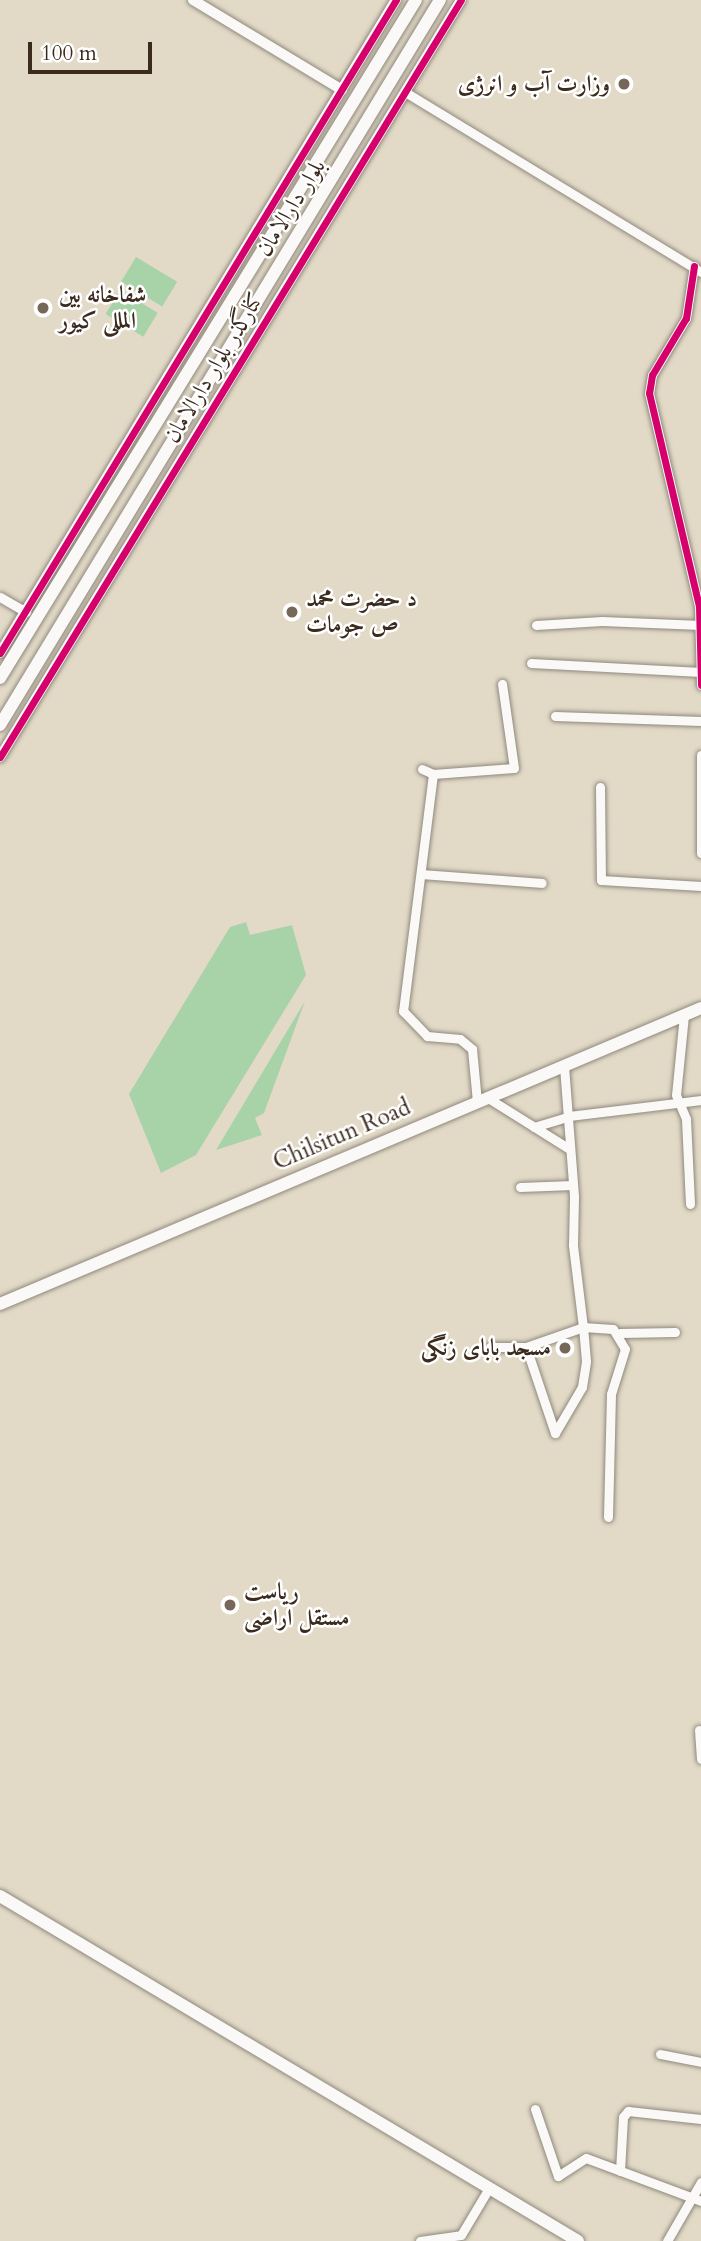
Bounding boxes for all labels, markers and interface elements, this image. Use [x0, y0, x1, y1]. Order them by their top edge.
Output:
scale bar [32, 28, 156, 72]
text: 100 m [41, 39, 97, 68]
place label: وزارت آب و انرژی [458, 70, 610, 98]
marker: وزارت آب و انرژی [616, 76, 632, 92]
street label: بلوار دارالامان [250, 154, 332, 262]
place label: شفاخانه بین المللی کیور [59, 281, 146, 335]
street label: کنارگذر بلوار دارالامان [158, 288, 270, 448]
marker: شفاخانه بین المللی کیور [33, 298, 53, 318]
place label: د حضرت محمد ص جومات [306, 585, 417, 639]
marker: د حضرت محمد ص جومات [284, 604, 300, 620]
street label: Chilsitun Road [269, 1094, 415, 1176]
place label: مسجد بابای زنگی [421, 1334, 551, 1362]
marker: مسجد بابای زنگی [557, 1340, 573, 1356]
place label: ریاست مستقل اراضی [244, 1578, 350, 1632]
marker: ریاست مستقل اراضی [222, 1597, 238, 1613]

